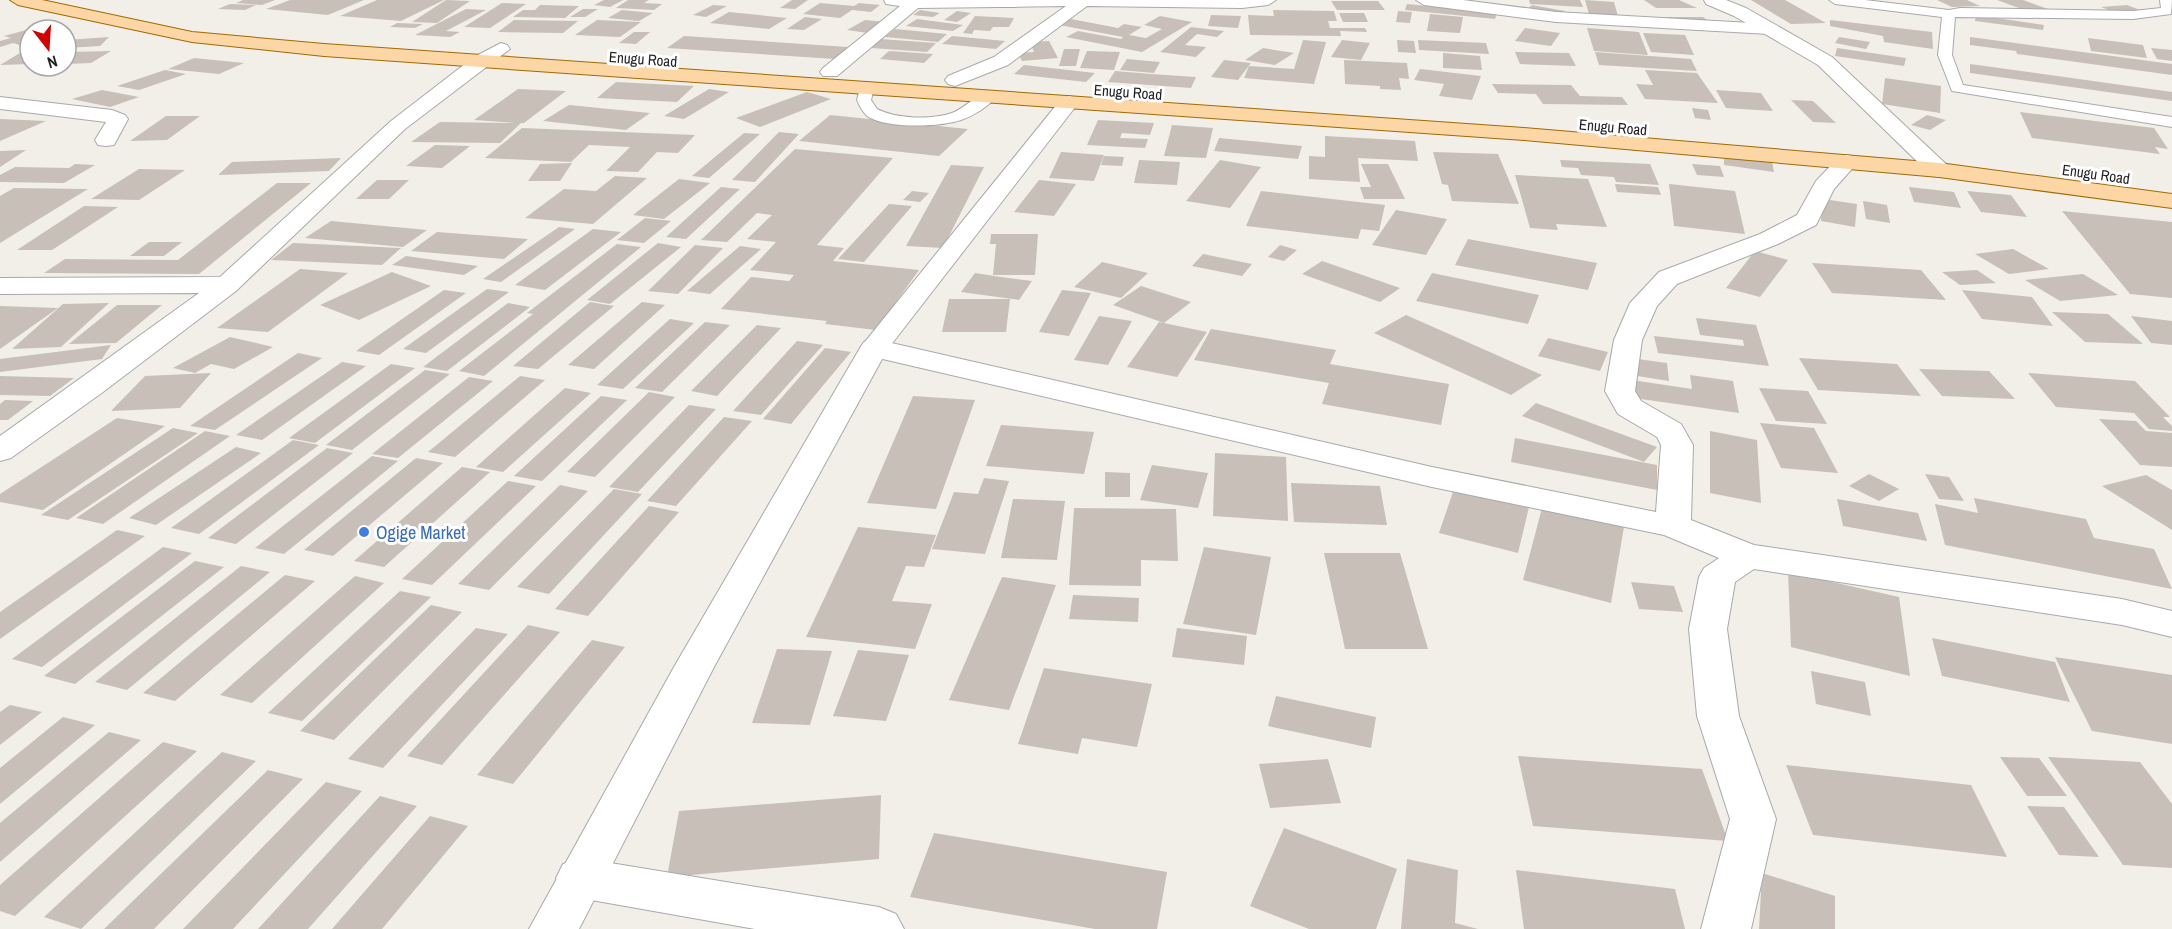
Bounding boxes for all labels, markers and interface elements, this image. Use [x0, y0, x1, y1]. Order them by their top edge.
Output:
north arrow [18, 18, 78, 78]
street label: Enugu Road [608, 46, 678, 72]
text: N [45, 50, 60, 74]
street label: Enugu Road [1093, 79, 1163, 105]
street label: Enugu Road [1578, 114, 1648, 140]
street label: Enugu Road [2061, 159, 2131, 189]
place label: Ogige Market [376, 520, 465, 545]
marker: Ogige Market [357, 525, 371, 539]

